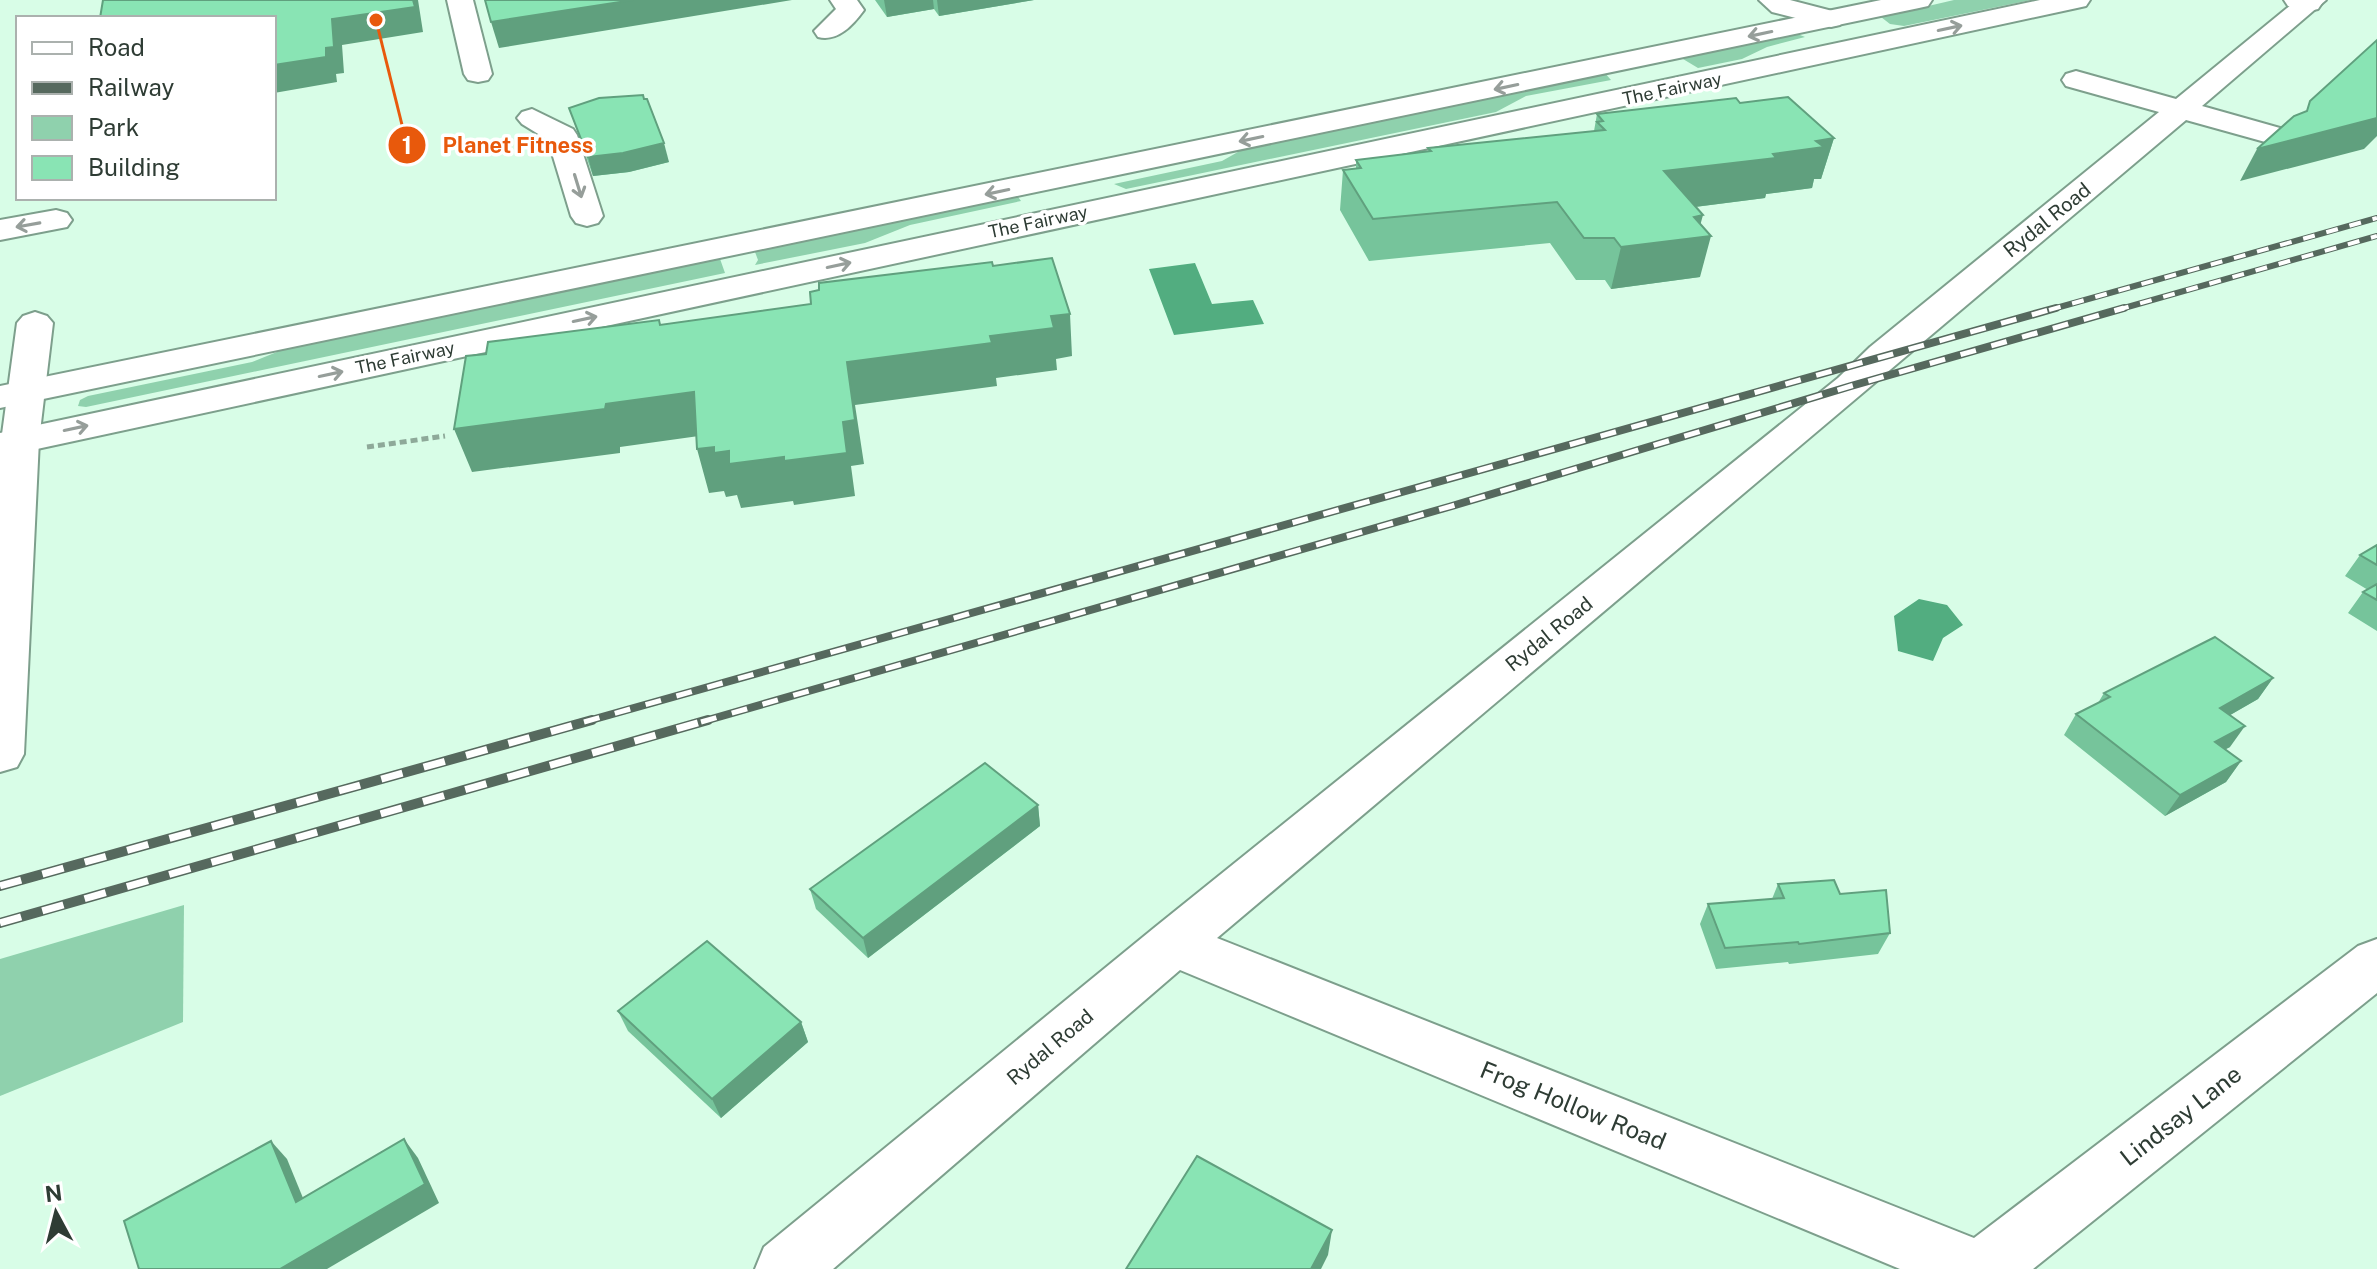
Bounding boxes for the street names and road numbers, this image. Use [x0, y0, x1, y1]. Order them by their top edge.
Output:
street label: The Fairway [1620, 68, 1724, 109]
street label: Rydal Road [1999, 178, 2095, 262]
street label: The Fairway [986, 201, 1090, 242]
street label: The Fairway [353, 337, 457, 378]
street label: Rydal Road [1501, 592, 1597, 676]
street label: Rydal Road [1002, 1004, 1098, 1090]
street label: Frog Hollow Road [1476, 1055, 1670, 1155]
street label: Lindsay Lane [2114, 1059, 2247, 1171]

